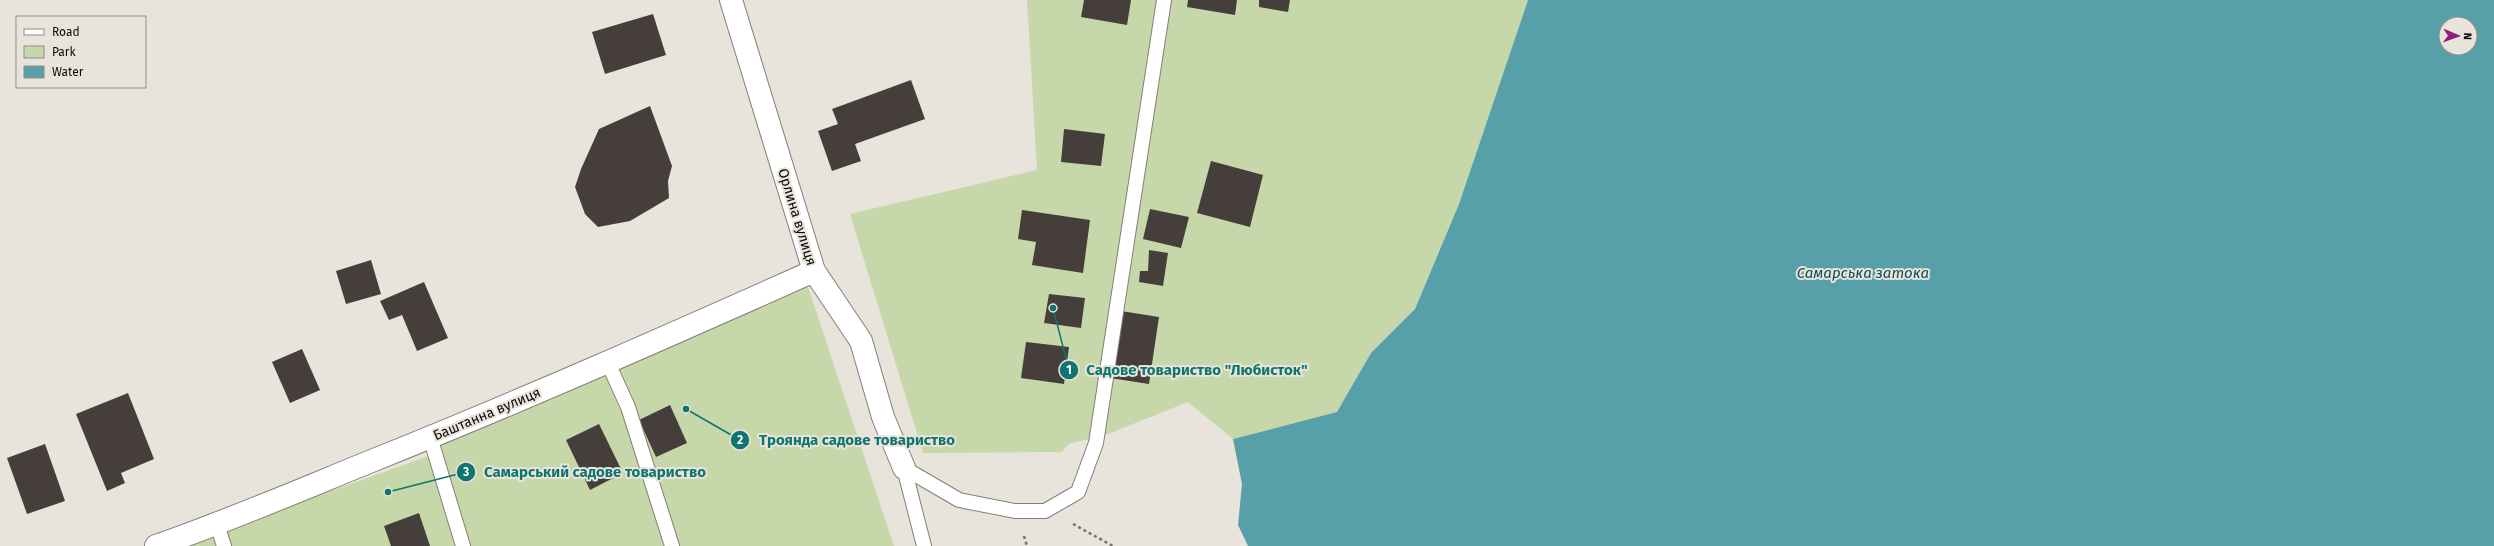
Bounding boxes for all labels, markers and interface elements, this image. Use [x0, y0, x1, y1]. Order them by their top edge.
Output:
legend [16, 16, 146, 88]
north arrow [2438, 16, 2478, 56]
text: Road [52, 25, 80, 39]
text: N [2461, 32, 2474, 40]
text: Park [52, 45, 76, 59]
text: Water [52, 65, 84, 79]
street label: Орлина вулиця [774, 166, 820, 268]
water label: Самарська затока [1797, 264, 1929, 282]
callout: Садове товариство "Любисток" [1059, 356, 1316, 383]
text: Садове товариство "Любисток" [1086, 361, 1308, 379]
text: 1 [1066, 363, 1072, 377]
street label: Баштанна вулиця [431, 384, 543, 444]
callout: Троянда садове товариство [730, 427, 963, 454]
text: Троянда садове товариство [759, 431, 955, 449]
text: 2 [737, 433, 743, 447]
callout: Самарський садове товариство [456, 458, 714, 485]
text: Самарський садове товариство [484, 463, 706, 481]
text: 3 [462, 465, 469, 479]

